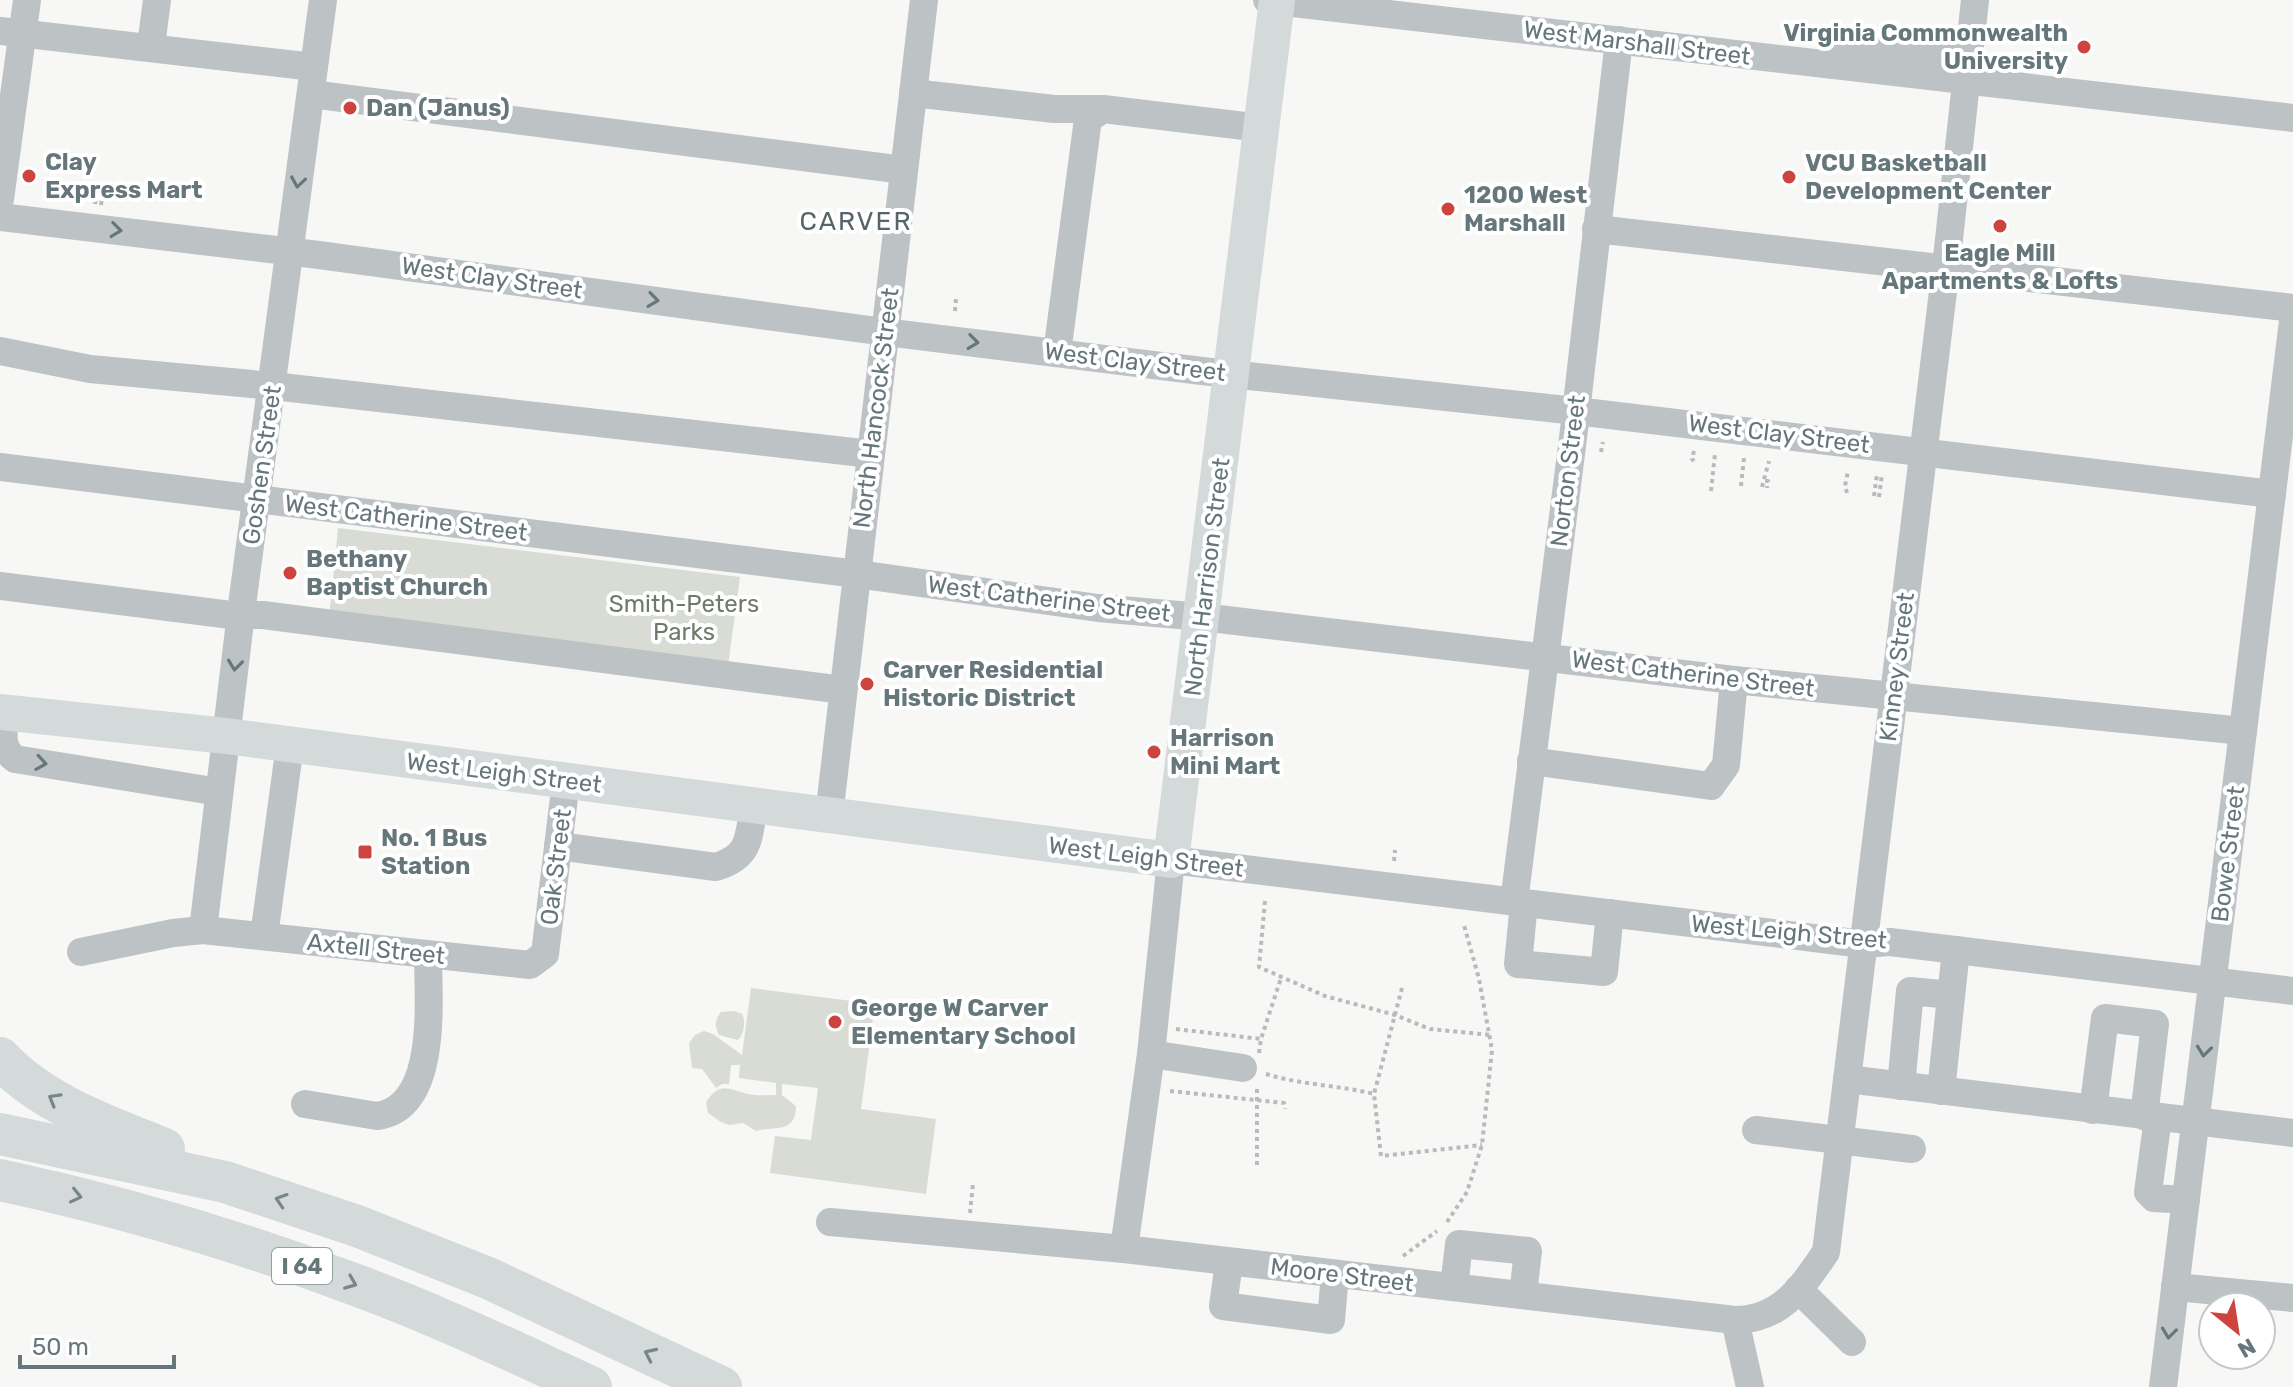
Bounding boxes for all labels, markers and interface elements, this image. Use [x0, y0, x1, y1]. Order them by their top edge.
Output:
street label: West Marshall Street [1522, 15, 1752, 71]
place label: Virginia Commonwealth University [1783, 19, 2068, 75]
marker: Virginia Commonwealth University [2075, 38, 2093, 56]
place label: Dan (Janus) [366, 94, 510, 122]
marker: Dan (Janus) [341, 99, 359, 117]
place label: Clay Express Mart [45, 148, 202, 204]
place label: VCU Basketball Development Center [1805, 149, 2051, 205]
marker: Clay Express Mart [20, 167, 38, 185]
marker: VCU Basketball Development Center [1780, 168, 1798, 186]
one-way arrow [290, 175, 307, 189]
place label: 1200 West Marshall [1464, 181, 1587, 237]
marker: 1200 West Marshall [1439, 200, 1457, 218]
district label: CARVER [800, 206, 912, 237]
marker: Eagle Mill Apartments & Lofts [1991, 217, 2009, 235]
one-way arrow [110, 222, 123, 239]
place label: Eagle Mill Apartments & Lofts [1882, 239, 2118, 295]
street label: West Clay Street [400, 251, 584, 305]
street label: North Hancock Street [847, 286, 905, 530]
one-way arrow [646, 291, 660, 308]
one-way arrow [966, 333, 979, 350]
street label: West Clay Street [1043, 337, 1227, 387]
street label: Goshen Street [237, 384, 287, 546]
street label: Norton Street [1545, 394, 1591, 548]
street label: West Clay Street [1687, 409, 1871, 459]
street label: North Harrison Street [1178, 456, 1236, 698]
street label: West Catherine Street [283, 489, 529, 547]
place label: Bethany Baptist Church [306, 545, 488, 601]
marker: Bethany Baptist Church [281, 564, 299, 582]
street label: West Catherine Street [926, 570, 1172, 628]
park label: Smith-Peters Parks [609, 590, 759, 646]
street label: Kinney Street [1874, 591, 1920, 743]
street label: West Catherine Street [1570, 645, 1816, 703]
place label: Carver Residential Historic District [883, 656, 1103, 712]
one-way arrow [227, 658, 244, 672]
marker: Carver Residential Historic District [858, 675, 876, 693]
place label: Harrison Mini Mart [1170, 724, 1280, 780]
marker: Harrison Mini Mart [1145, 743, 1163, 761]
street label: West Leigh Street [405, 747, 603, 799]
one-way arrow [34, 754, 48, 771]
street label: Bowe Street [2206, 784, 2250, 924]
street label: Oak Street [535, 807, 577, 927]
place label: No. 1 Bus Station [381, 824, 487, 880]
street label: West Leigh Street [1047, 831, 1245, 883]
marker: No. 1 Bus Station [356, 843, 374, 861]
street label: West Leigh Street [1690, 909, 1888, 955]
street label: Axtell Street [306, 928, 446, 970]
place label: George W Carver Elementary School [851, 994, 1076, 1050]
marker: George W Carver Elementary School [826, 1013, 844, 1031]
one-way arrow [2195, 1045, 2212, 1058]
one-way arrow [49, 1093, 63, 1109]
one-way arrow [69, 1187, 83, 1204]
one-way arrow [275, 1194, 289, 1210]
road number: I 64 [272, 1248, 332, 1284]
street label: Moore Street [1269, 1252, 1415, 1298]
one-way arrow [343, 1273, 357, 1290]
north arrow [2197, 1291, 2277, 1371]
scale bar [20, 1319, 174, 1369]
one-way arrow [2161, 1327, 2178, 1340]
text: N [2233, 1332, 2260, 1364]
text: 50 m [32, 1333, 89, 1361]
one-way arrow [644, 1348, 658, 1364]

